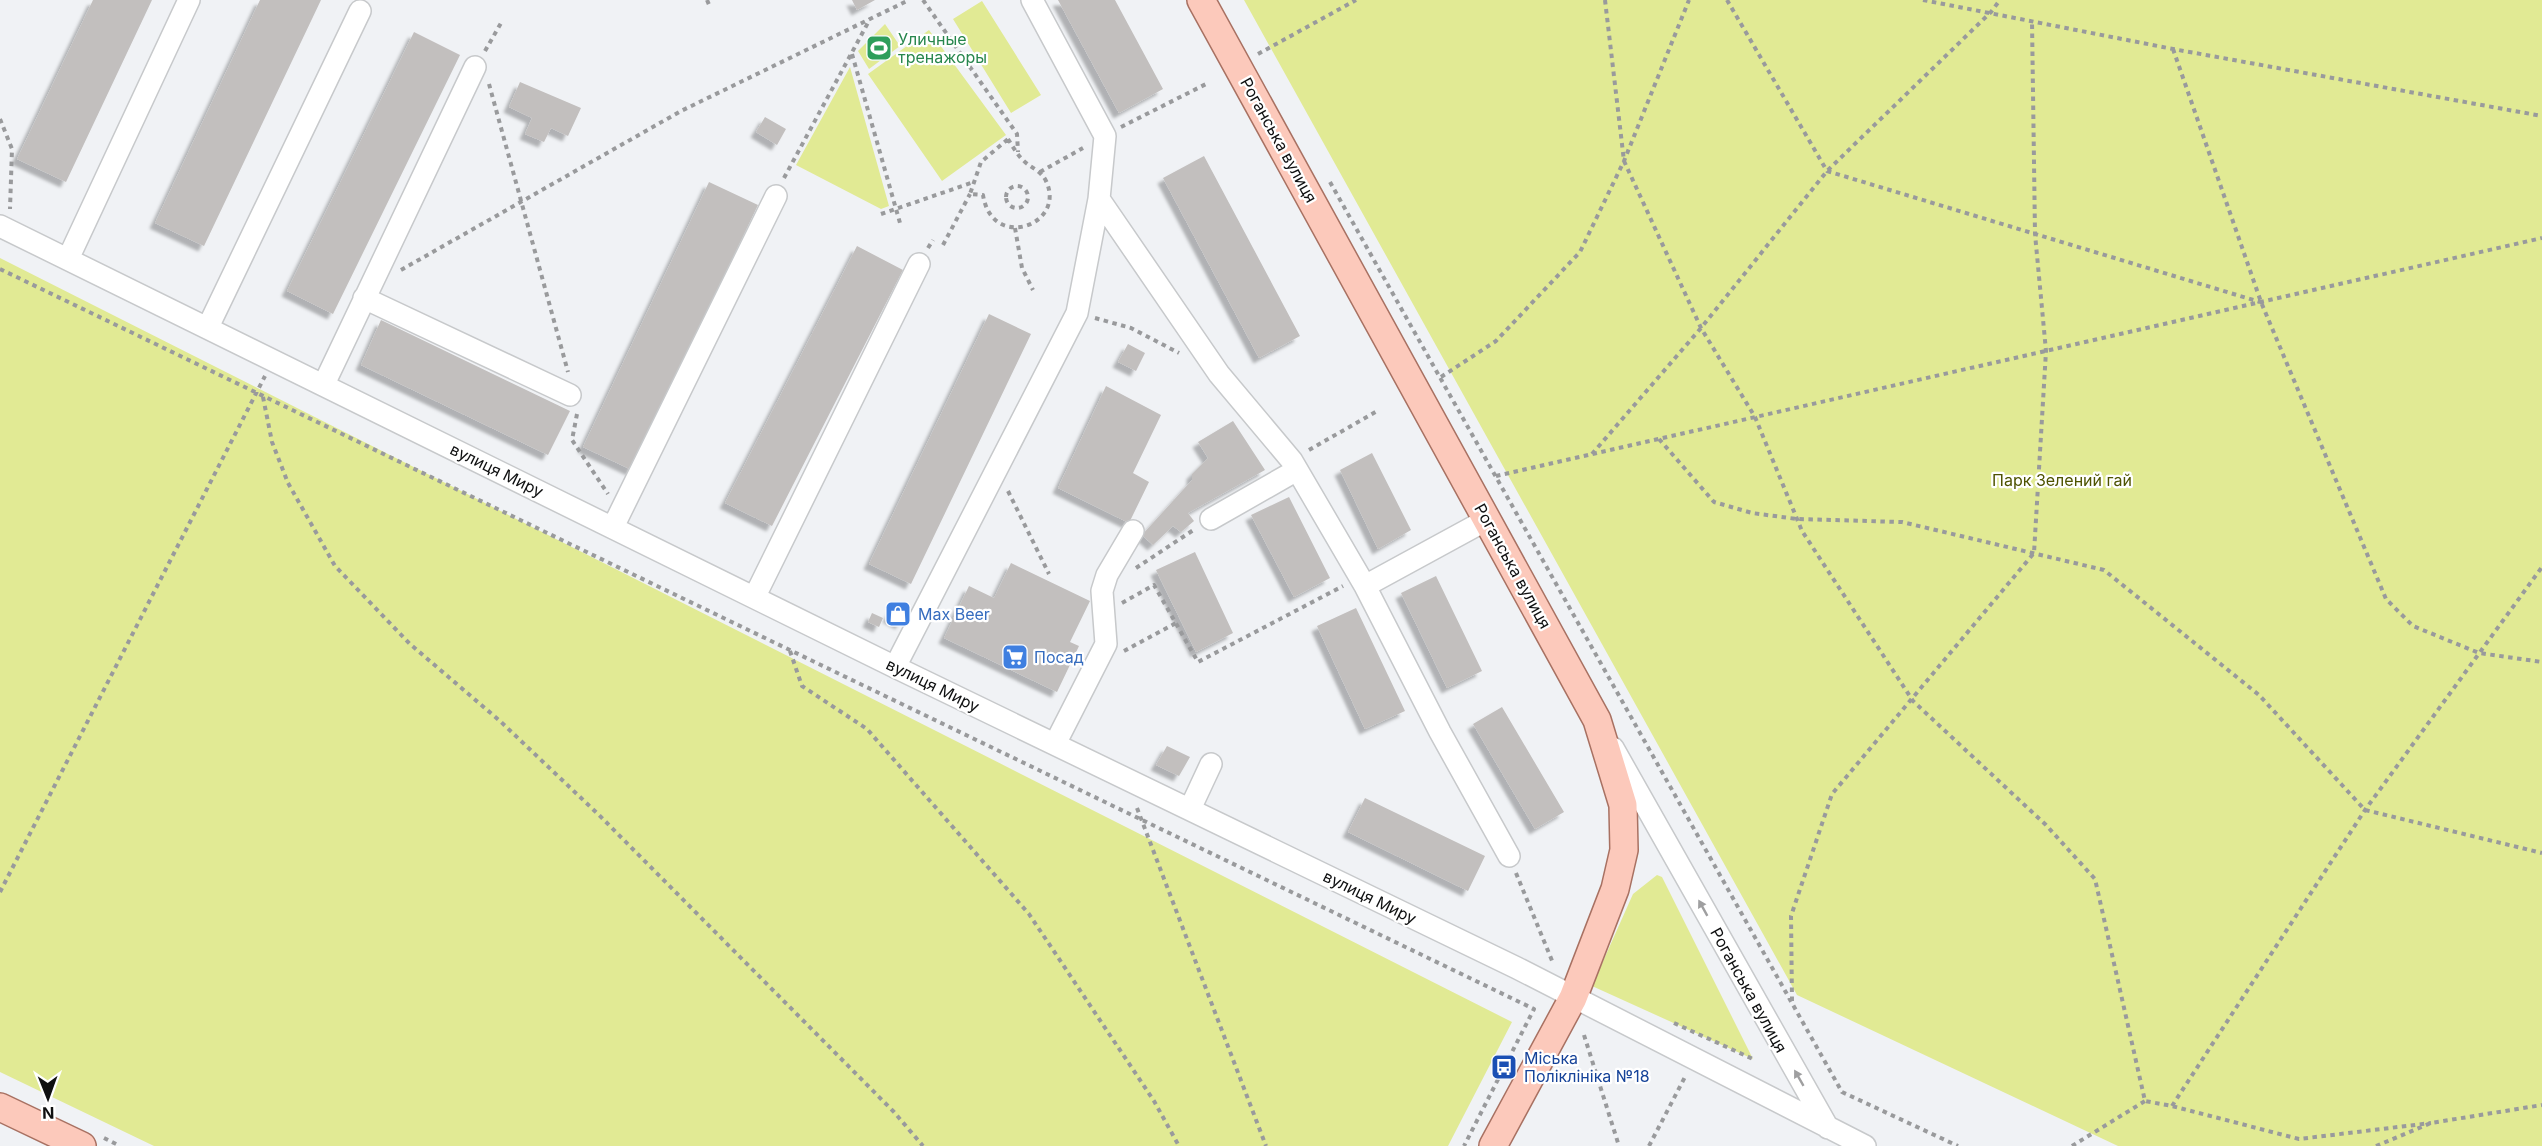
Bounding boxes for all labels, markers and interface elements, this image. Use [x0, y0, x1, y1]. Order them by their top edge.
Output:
place label: Уличные тренажоры [898, 29, 987, 67]
sports icon: Уличные тренажоры [864, 33, 894, 63]
street label: Роганська вулиця [1236, 74, 1322, 206]
street label: вулиця Миру [447, 439, 547, 501]
park label: Парк Зелений гай [1992, 470, 2132, 490]
street label: Роганська вулиця [1470, 500, 1556, 632]
shop icon: Max Beer [883, 599, 913, 629]
place label: Max Beer [918, 604, 990, 624]
supermarket icon: Посад [1000, 642, 1030, 672]
place label: Посад [1034, 647, 1084, 667]
street label: вулиця Миру [883, 654, 983, 716]
street label: вулиця Миру [1320, 866, 1420, 928]
one-way arrow [1698, 900, 1709, 916]
street label: Роганська вулиця [1706, 924, 1792, 1056]
place label: Міська Поліклініка №18 [1524, 1048, 1650, 1086]
bus stop icon: Міська Поліклініка №18 [1489, 1052, 1519, 1082]
north arrow [18, 1068, 78, 1128]
one-way arrow [1794, 1069, 1804, 1086]
text: N [42, 1103, 55, 1123]

